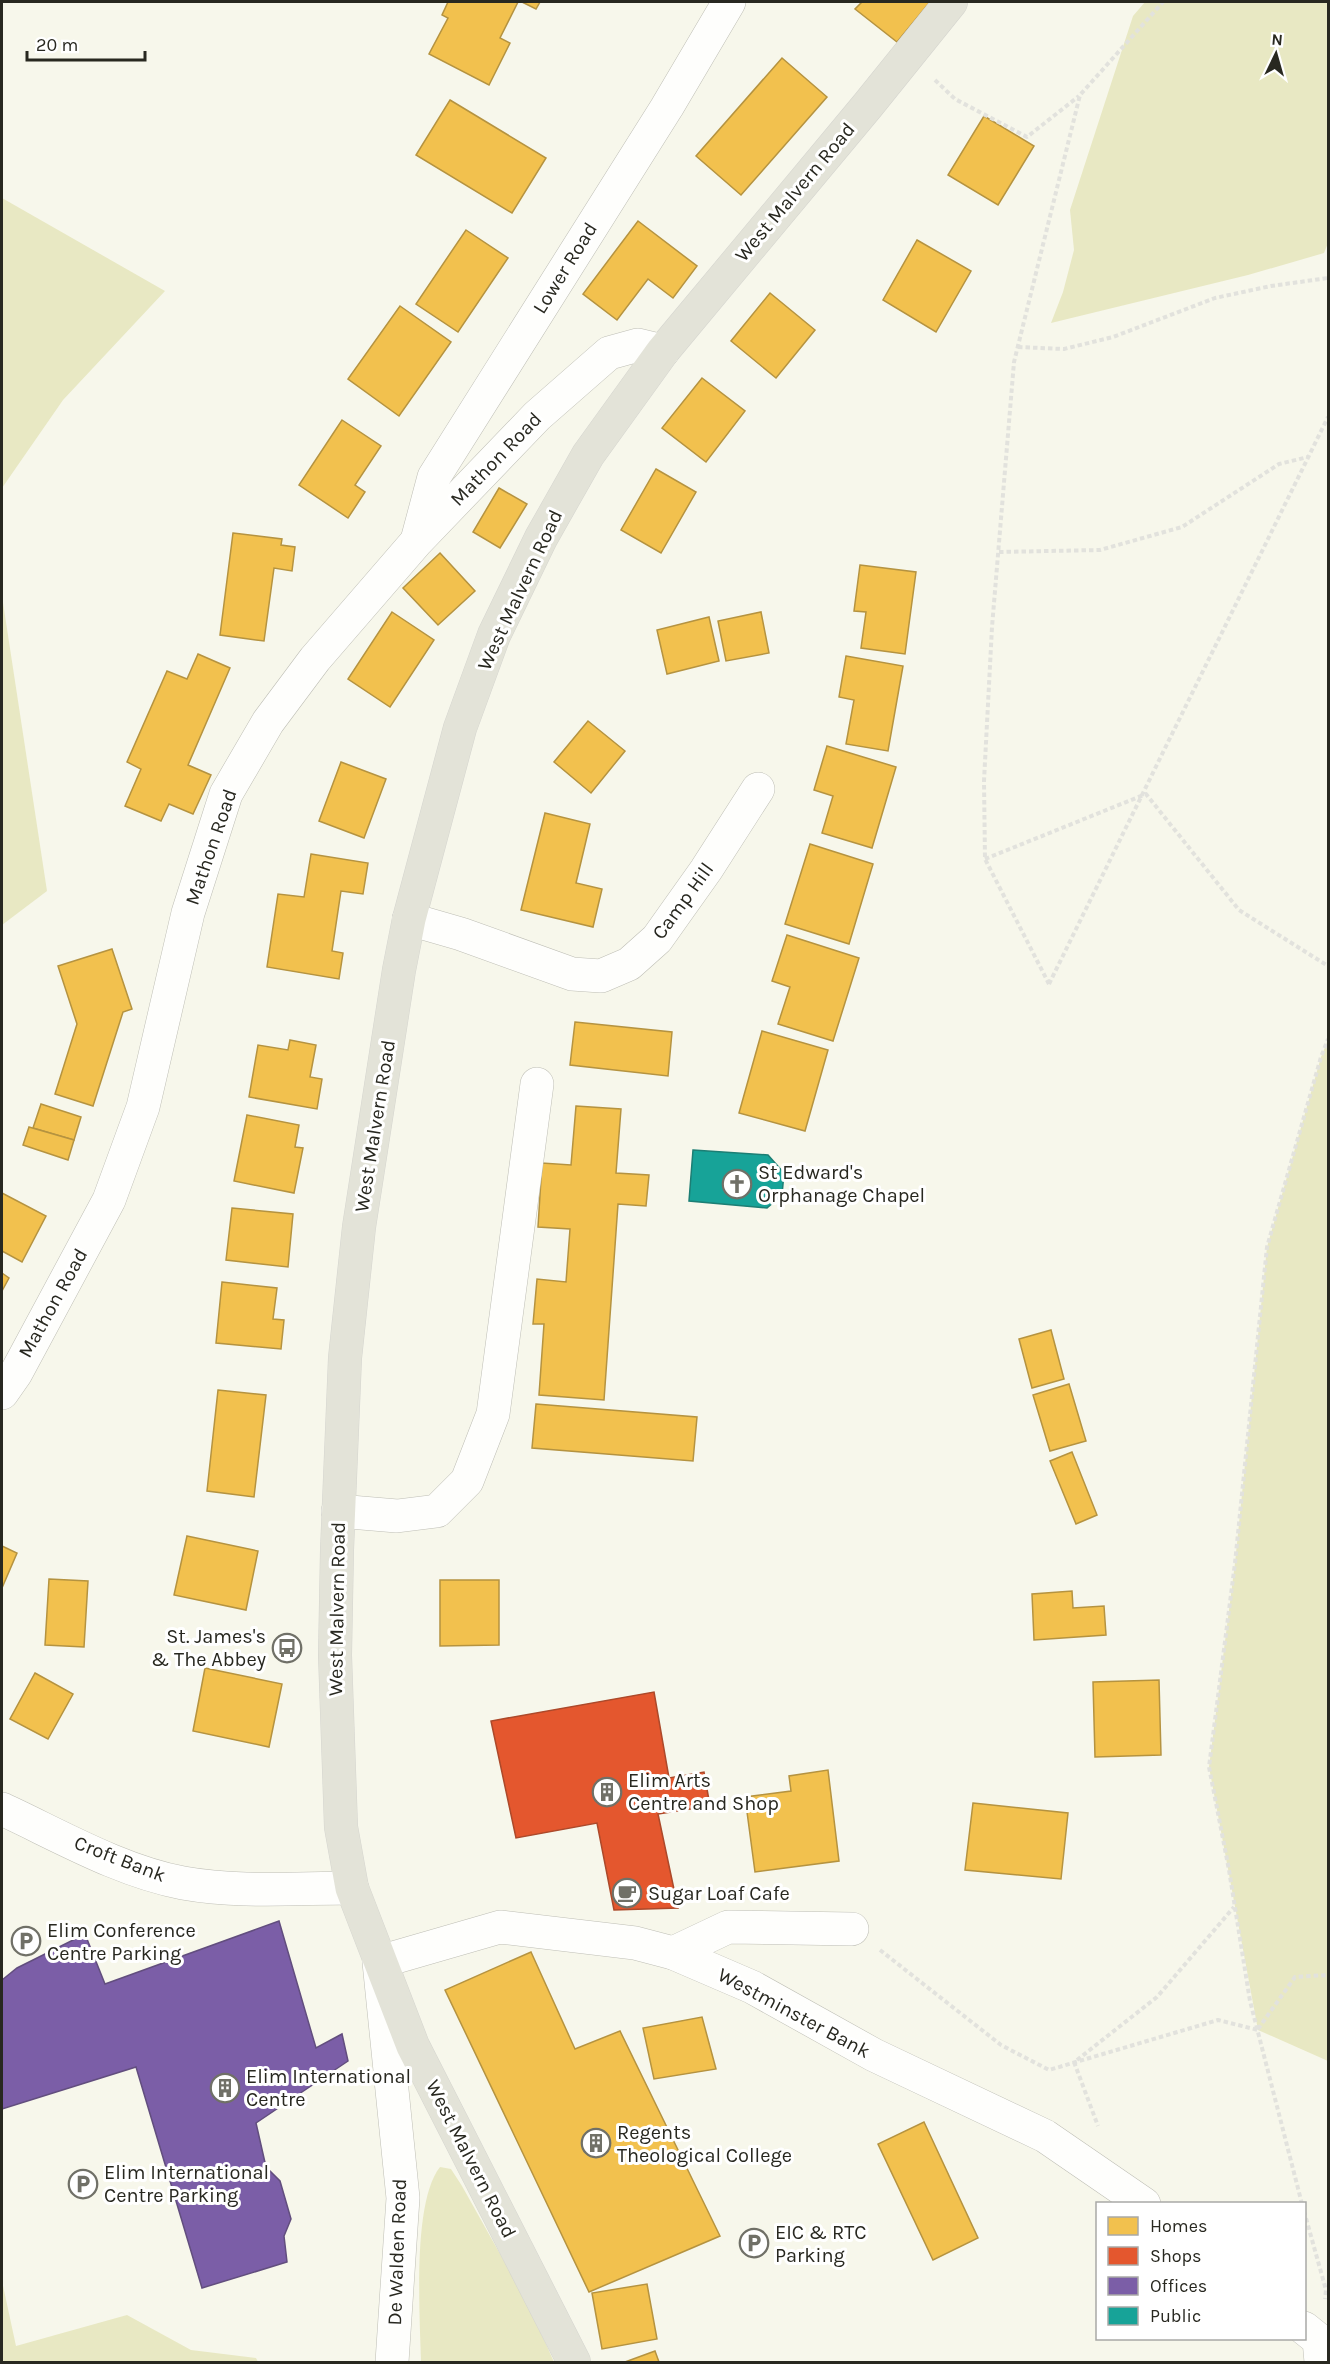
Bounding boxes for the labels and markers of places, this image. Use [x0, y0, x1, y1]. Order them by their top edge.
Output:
place label: St Edward's Orphanage Chapel [758, 1161, 925, 1207]
church icon: St Edward's Orphanage Chapel [721, 1168, 753, 1200]
place label: St. James's & The Abbey [151, 1625, 266, 1671]
bus stop icon: St. James's & The Abbey [271, 1632, 303, 1664]
place label: Elim Arts Centre and Shop [628, 1769, 779, 1815]
building icon: Elim Arts Centre and Shop [591, 1776, 623, 1808]
cafe icon: Sugar Loaf Cafe [611, 1877, 643, 1909]
place label: Sugar Loaf Cafe [648, 1882, 790, 1905]
place label: Elim Conference Centre Parking [47, 1919, 196, 1965]
parking icon: Elim Conference Centre Parking [10, 1925, 42, 1957]
place label: Elim International Centre [246, 2065, 411, 2111]
building icon: Elim International Centre [209, 2072, 241, 2104]
place label: Regents Theological College [617, 2121, 792, 2167]
building icon: Regents Theological College [580, 2127, 612, 2159]
place label: Elim International Centre Parking [104, 2161, 269, 2207]
parking icon: Elim International Centre Parking [67, 2168, 99, 2200]
place label: EIC & RTC Parking [775, 2221, 866, 2267]
parking icon: EIC & RTC Parking [738, 2227, 770, 2259]

